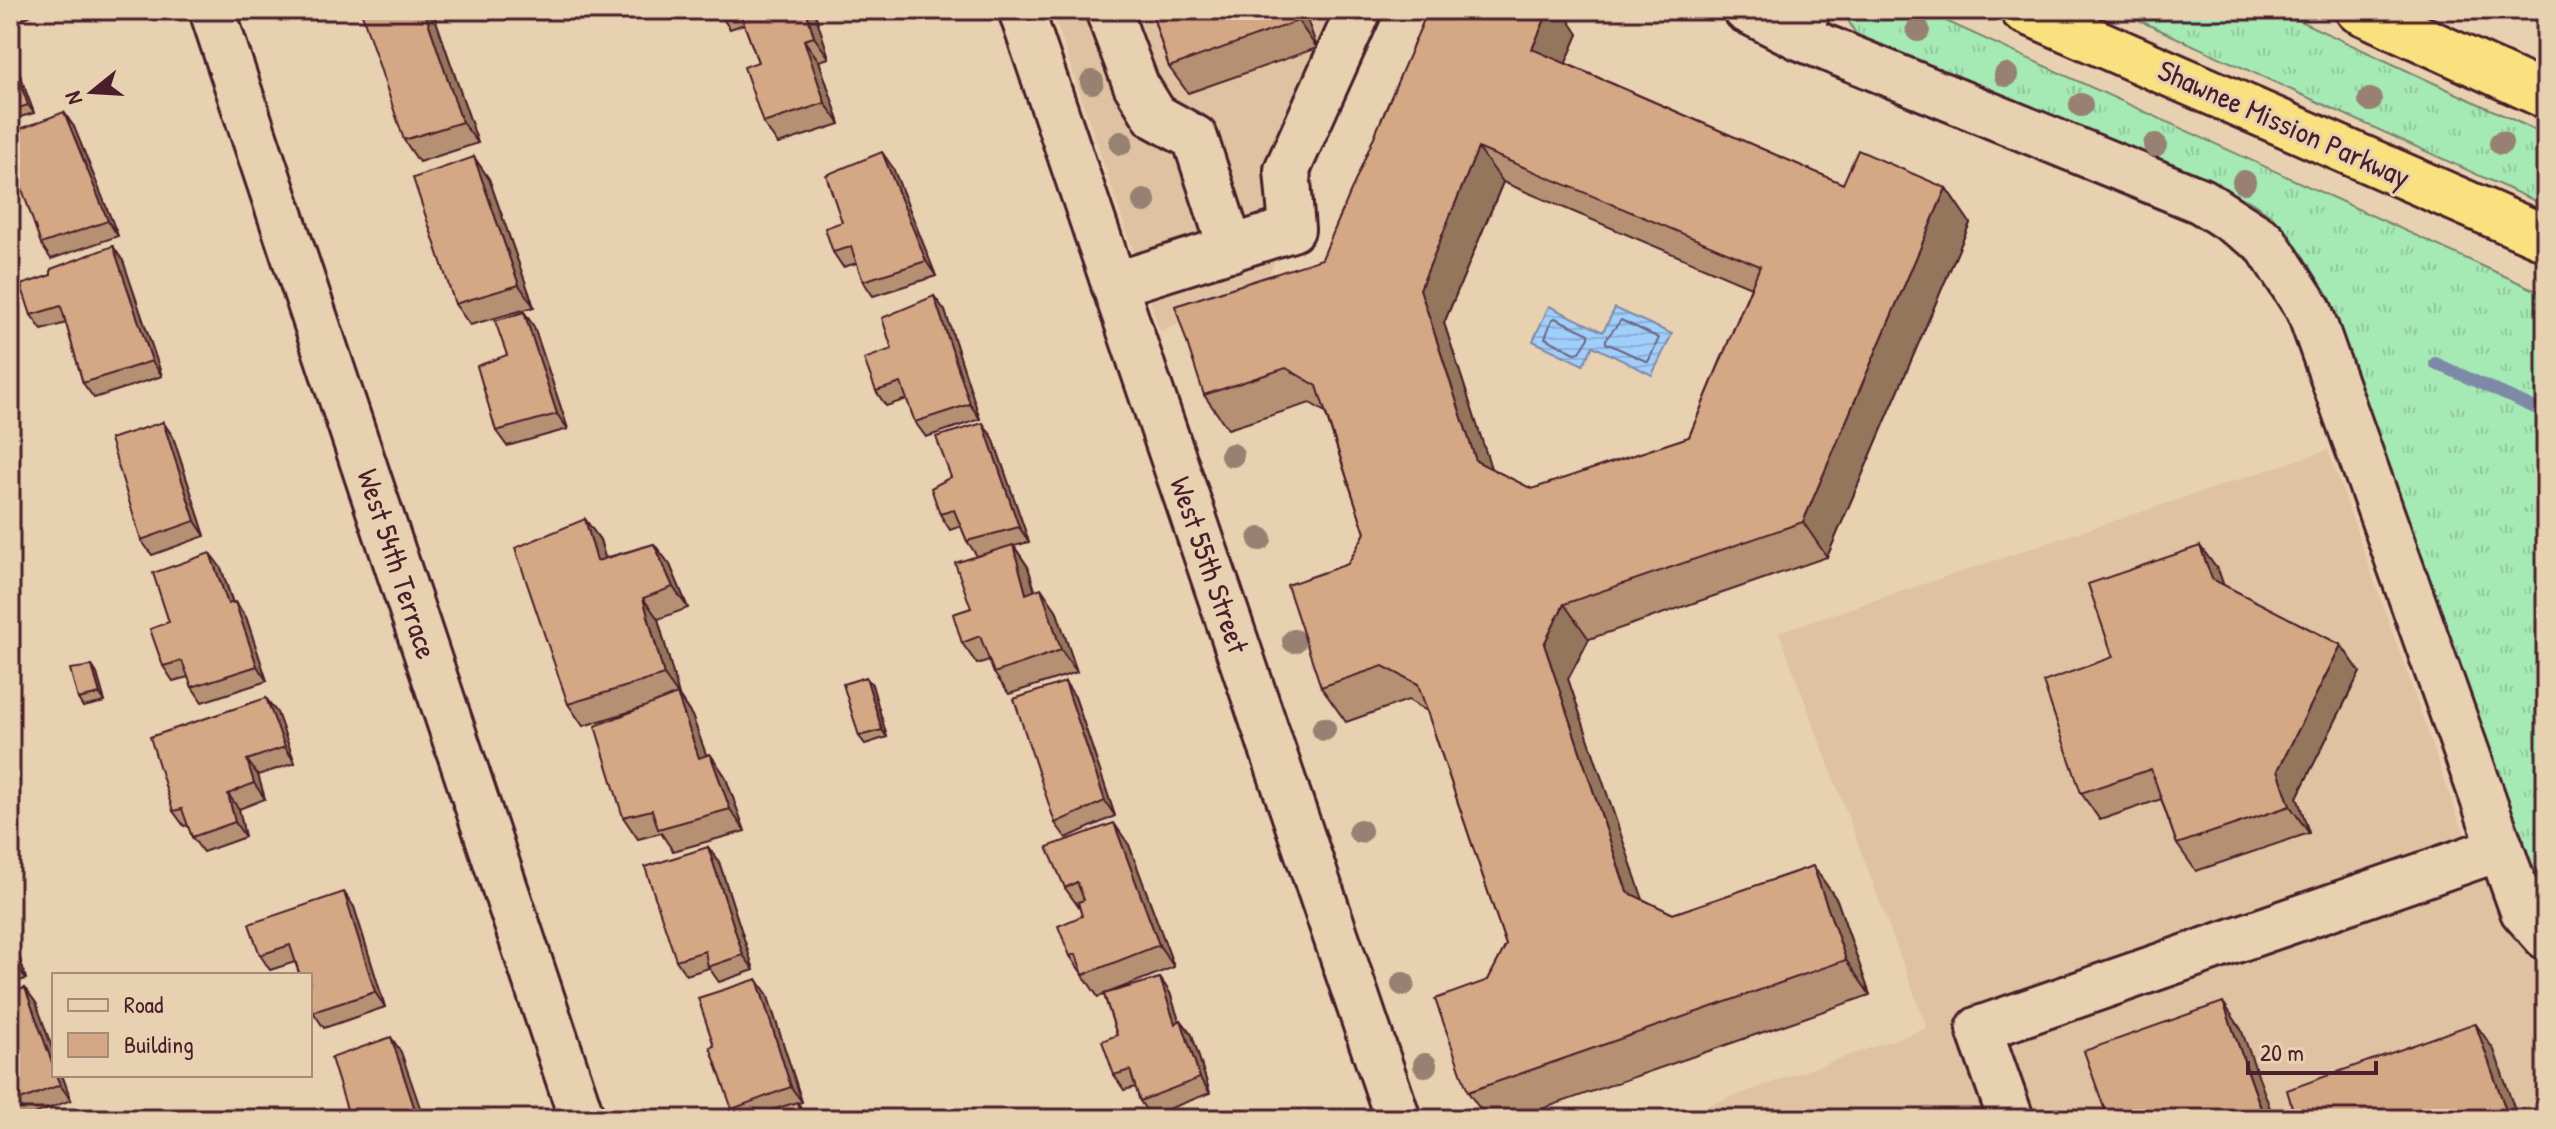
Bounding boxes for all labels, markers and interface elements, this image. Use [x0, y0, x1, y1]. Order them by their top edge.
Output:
street label: Shawnee Mission Parkway [2152, 50, 2417, 197]
north arrow [52, 52, 132, 132]
text: N [57, 88, 89, 108]
street label: West 54th Terrace [348, 464, 447, 664]
street label: West 55th Street [1161, 471, 1259, 659]
legend [52, 973, 312, 1077]
text: Road [124, 988, 163, 1020]
scale bar [2248, 1025, 2376, 1075]
text: Building [124, 1028, 194, 1060]
text: 20 m [2260, 1036, 2304, 1068]

